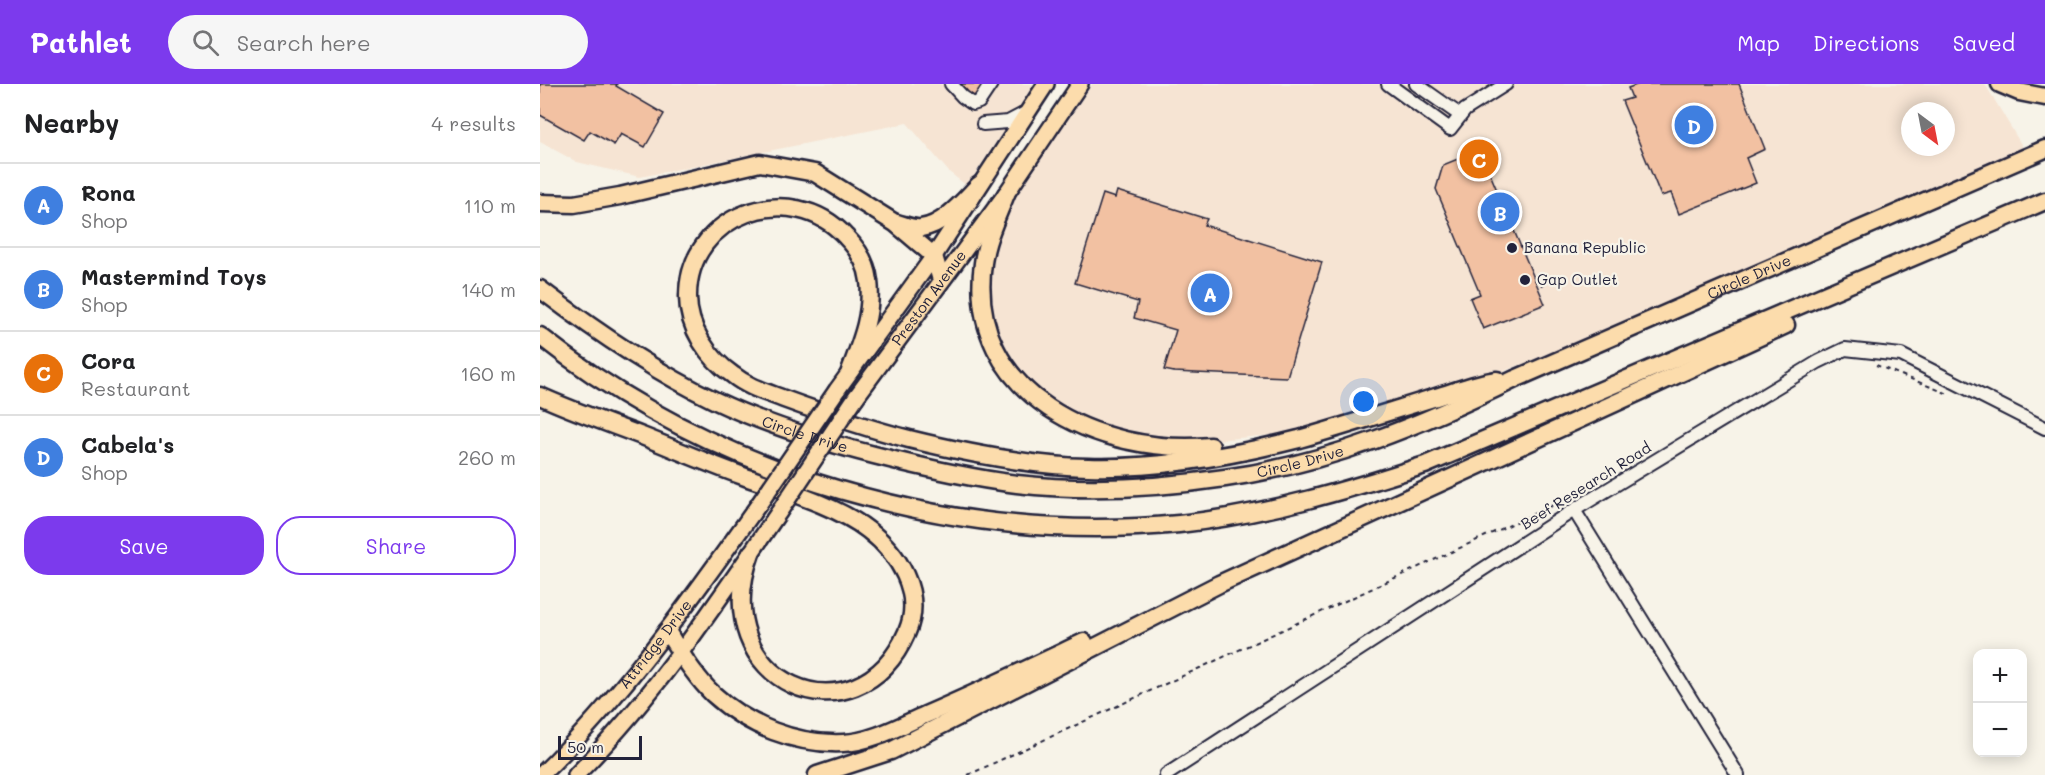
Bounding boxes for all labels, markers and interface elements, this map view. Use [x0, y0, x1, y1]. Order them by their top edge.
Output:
search box [168, 15, 588, 69]
text: Pathlet [30, 24, 132, 60]
icon: search [189, 26, 222, 59]
text: Search here [237, 28, 371, 57]
text: Map [1737, 29, 1780, 56]
text: Directions [1813, 29, 1920, 56]
text: Saved [1953, 29, 2015, 56]
pin: D [1674, 102, 1714, 147]
north arrow [1901, 102, 1955, 156]
text: Nearby [24, 106, 119, 140]
text: 4 results [431, 110, 516, 136]
pin: C [1460, 136, 1498, 182]
text: Rona [81, 178, 136, 207]
pin: B [1480, 190, 1520, 234]
text: A [37, 192, 50, 218]
text: 110 m [463, 192, 516, 218]
text: Shop [81, 207, 128, 233]
place label: Banana Republic [1524, 237, 1646, 257]
marker: Banana Republic [1505, 241, 1519, 255]
street label: Preston Avenue [886, 246, 970, 349]
street label: Circle Drive [1704, 249, 1794, 303]
text: Mastermind Toys [81, 262, 266, 291]
place label: Gap Outlet [1537, 269, 1618, 289]
pin: A [1190, 270, 1230, 316]
marker: Gap Outlet [1518, 273, 1532, 287]
text: B [37, 276, 50, 302]
text: 140 m [461, 276, 516, 302]
text: Shop [81, 291, 128, 317]
text: Cora [81, 346, 136, 375]
text: C [36, 360, 51, 386]
text: 160 m [460, 360, 516, 386]
text: Restaurant [81, 375, 191, 401]
your location [1349, 387, 1378, 416]
street label: Circle Drive [759, 410, 850, 457]
text: Cabela's [81, 430, 174, 459]
street label: Beef Research Road [1516, 437, 1655, 533]
street label: Circle Drive [1255, 440, 1346, 482]
text: D [36, 444, 51, 470]
text: 260 m [458, 444, 516, 470]
text: Shop [81, 459, 128, 485]
button: Save [24, 516, 264, 575]
button: Share [276, 516, 516, 575]
street label: Attridge Drive [614, 595, 696, 692]
map controls [1973, 649, 2027, 757]
button: + [1973, 649, 2027, 703]
button: − [1973, 703, 2027, 757]
scale bar [558, 733, 642, 760]
text: 50 m [567, 736, 604, 757]

